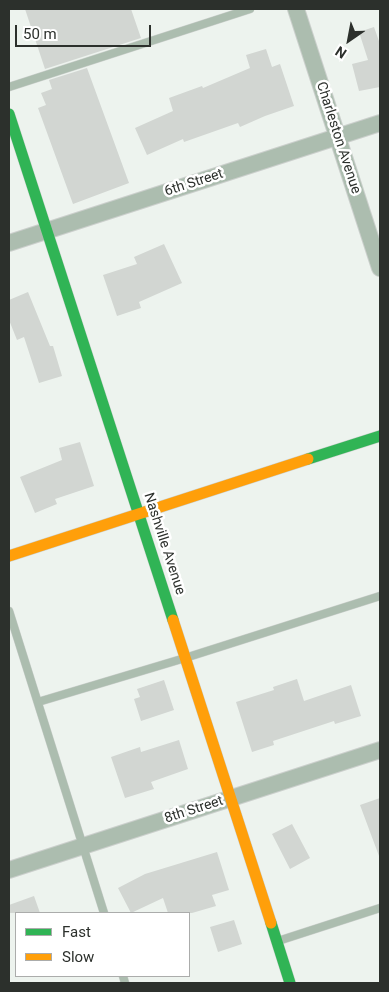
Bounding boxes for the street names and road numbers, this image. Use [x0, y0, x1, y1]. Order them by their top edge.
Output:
street label: Charleston Avenue [312, 80, 364, 196]
street label: 6th Street [163, 166, 225, 200]
street label: Nashville Avenue [140, 491, 188, 597]
street label: 8th Street [163, 793, 225, 827]

